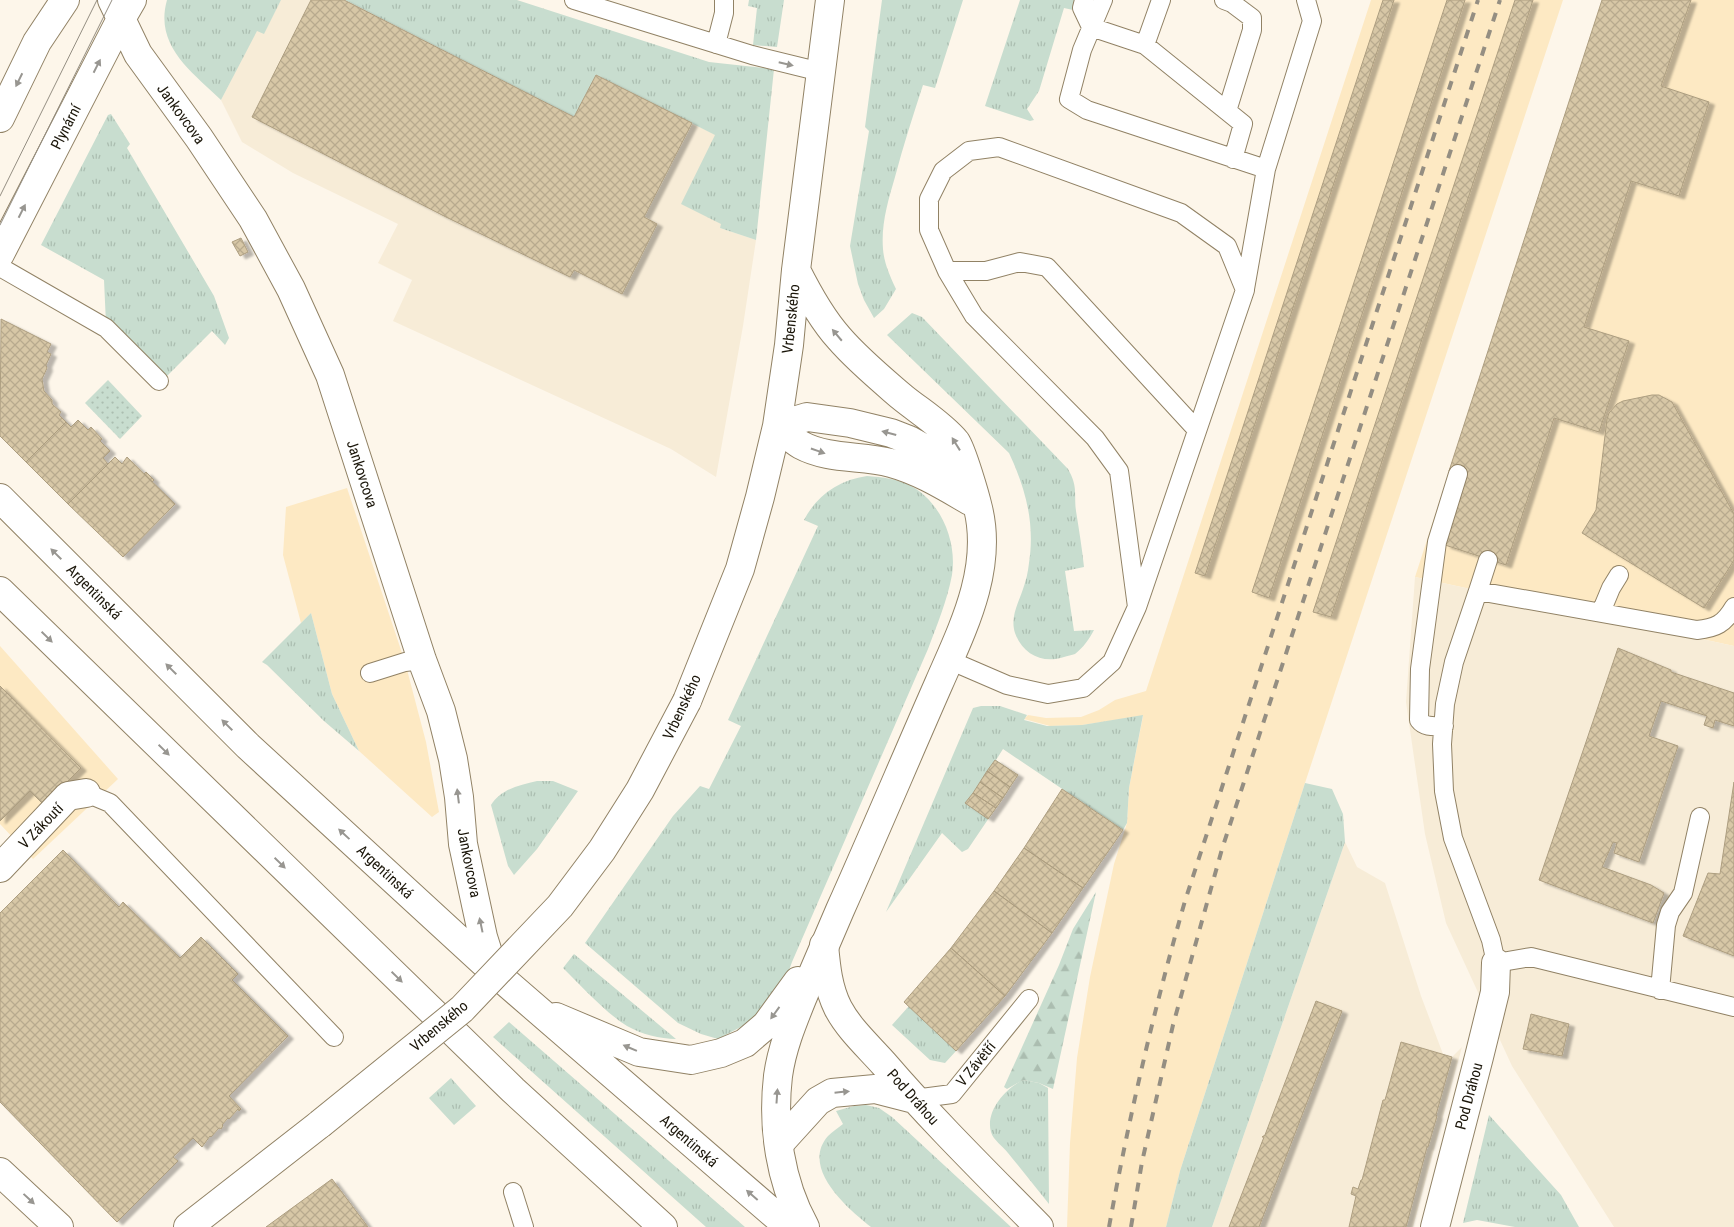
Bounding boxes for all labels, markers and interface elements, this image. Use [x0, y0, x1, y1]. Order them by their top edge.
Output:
one-way arrow [93, 59, 101, 74]
one-way arrow [779, 60, 794, 68]
one-way arrow [14, 73, 22, 87]
street label: Jankovcova [153, 80, 209, 148]
street label: Plynární [47, 100, 86, 152]
one-way arrow [18, 204, 26, 218]
street label: Vrbenského [778, 283, 804, 355]
one-way arrow [831, 328, 842, 341]
one-way arrow [882, 429, 897, 437]
street label: Jankovcova [343, 438, 381, 510]
one-way arrow [951, 438, 960, 451]
one-way arrow [811, 447, 826, 455]
one-way arrow [50, 549, 62, 561]
street label: Argentinská [63, 561, 125, 623]
one-way arrow [41, 631, 53, 643]
one-way arrow [165, 663, 177, 675]
street label: Vrbenského [659, 672, 705, 742]
one-way arrow [221, 719, 233, 731]
one-way arrow [158, 744, 170, 756]
one-way arrow [454, 787, 462, 803]
street label: V Zákoutí [15, 798, 68, 853]
street label: Jankovcova [453, 827, 485, 899]
one-way arrow [338, 828, 350, 840]
street label: Argentinská [353, 841, 417, 903]
one-way arrow [274, 857, 286, 869]
one-way arrow [477, 918, 485, 933]
one-way arrow [390, 971, 402, 983]
street label: Vrbenského [407, 997, 471, 1055]
one-way arrow [770, 1006, 780, 1020]
street label: V Závětří [952, 1037, 1000, 1090]
one-way arrow [623, 1043, 637, 1051]
street label: Pod Dráhou [1451, 1060, 1487, 1132]
street label: Pod Dráhou [883, 1065, 943, 1129]
one-way arrow [773, 1087, 781, 1103]
one-way arrow [834, 1088, 850, 1096]
street label: Argentinská [656, 1111, 722, 1171]
one-way arrow [746, 1189, 758, 1201]
one-way arrow [23, 1193, 35, 1205]

